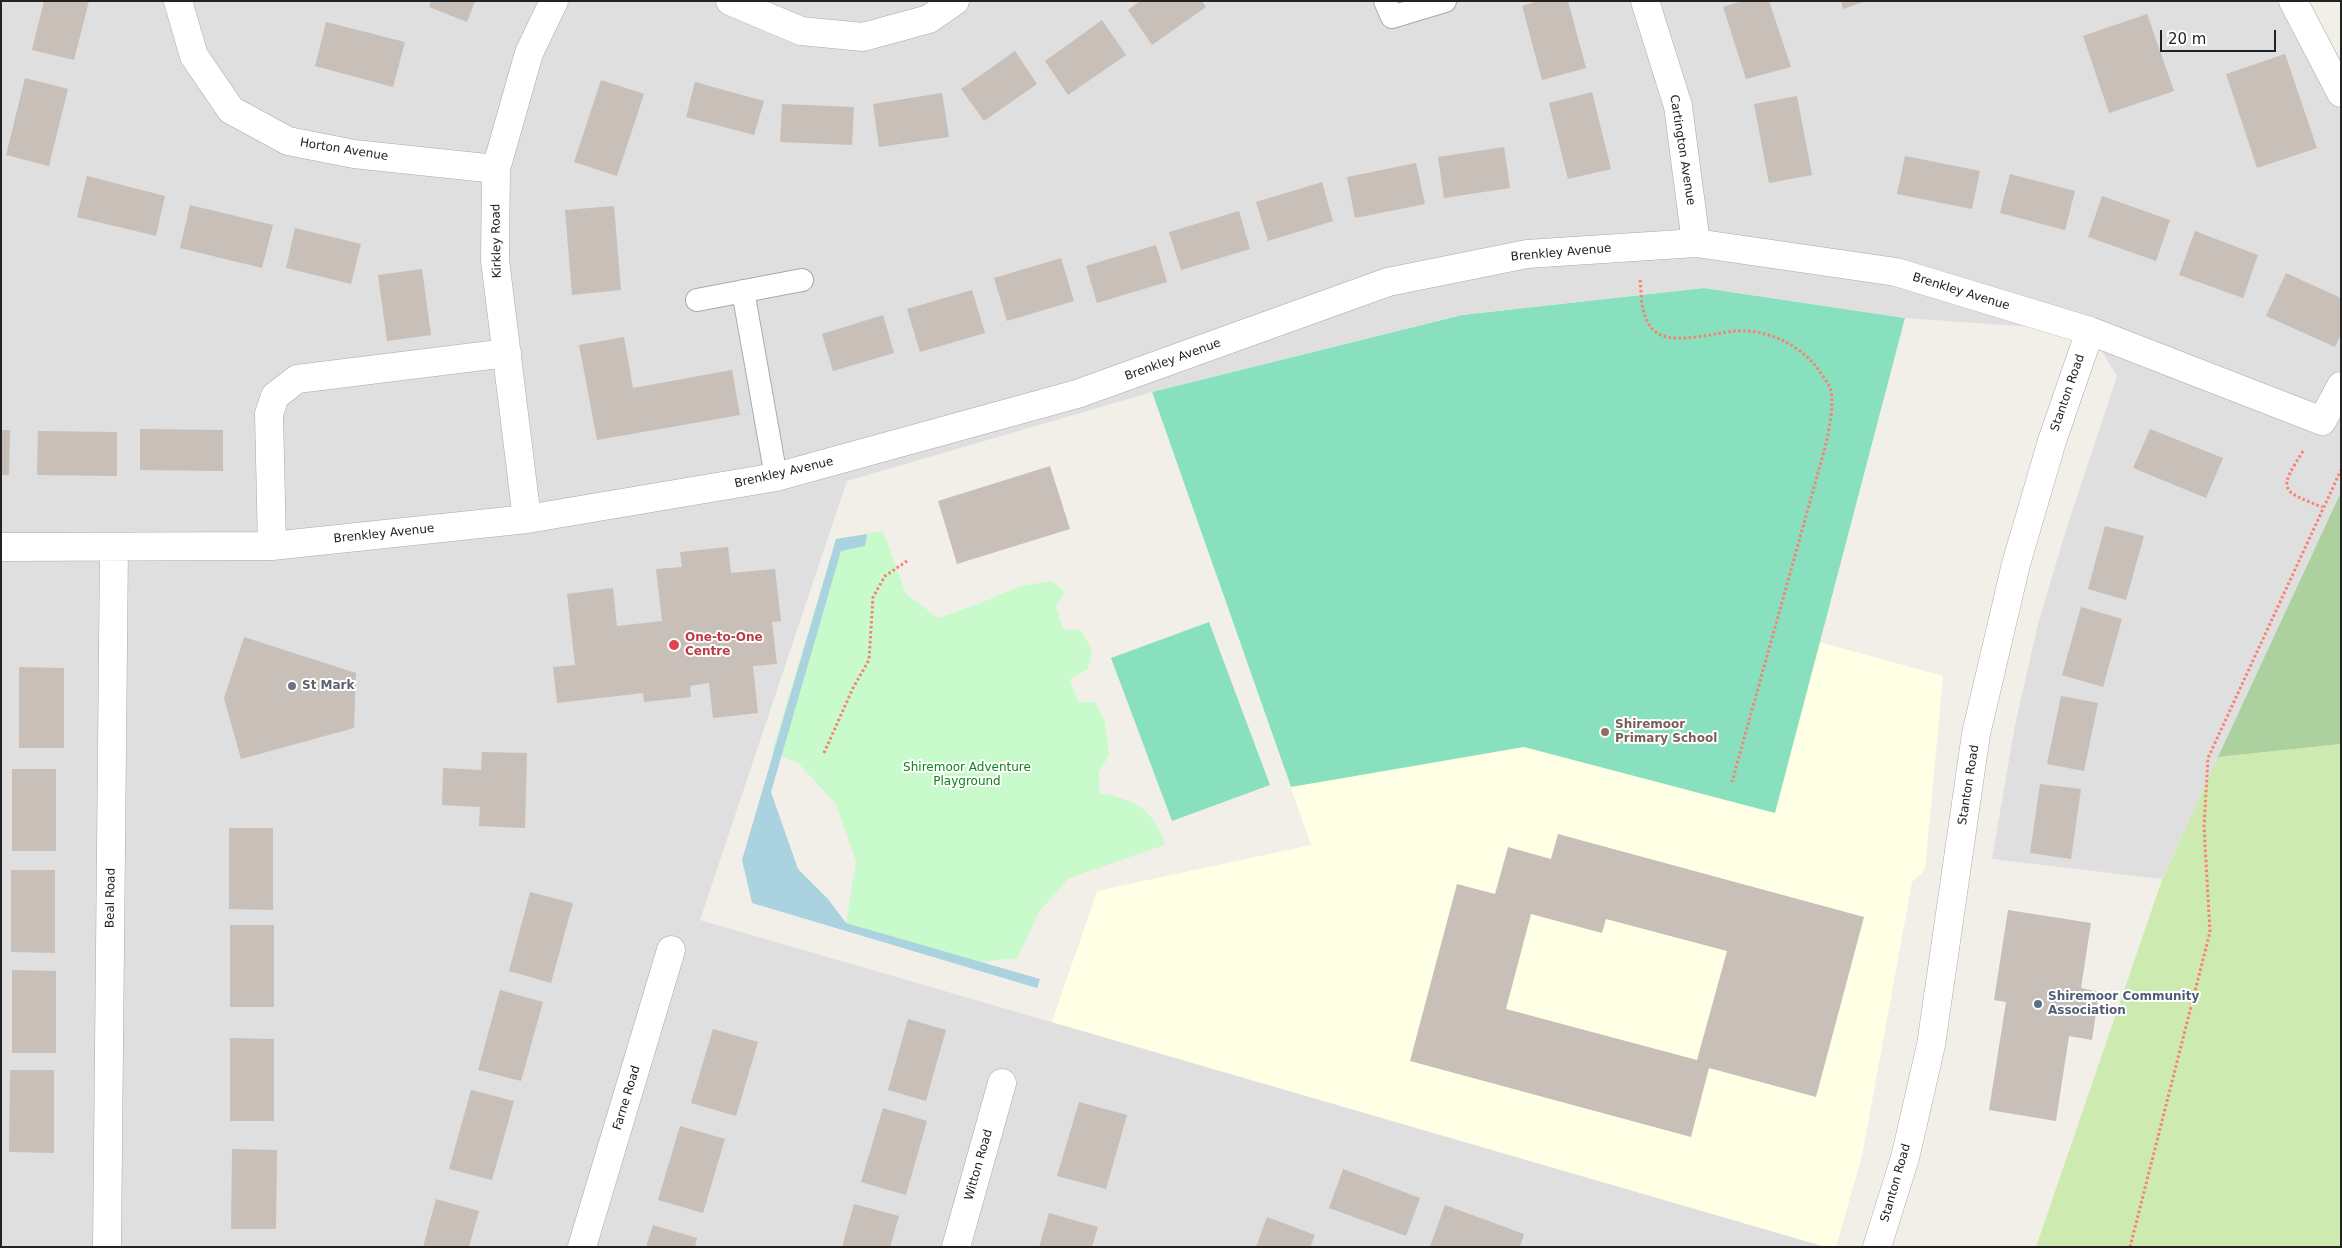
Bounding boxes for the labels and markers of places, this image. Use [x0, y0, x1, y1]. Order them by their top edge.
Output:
place label: One-to-One Centre [685, 631, 763, 659]
marker: One-to-One Centre [667, 638, 681, 652]
place label: St Mark [302, 679, 354, 693]
marker: St Mark [286, 680, 298, 692]
place label: Shiremoor Primary School [1615, 718, 1717, 746]
marker: Shiremoor Primary School [1599, 726, 1611, 738]
place label: Shiremoor Community Association [2048, 990, 2199, 1018]
marker: Shiremoor Community Association [2032, 998, 2044, 1010]

